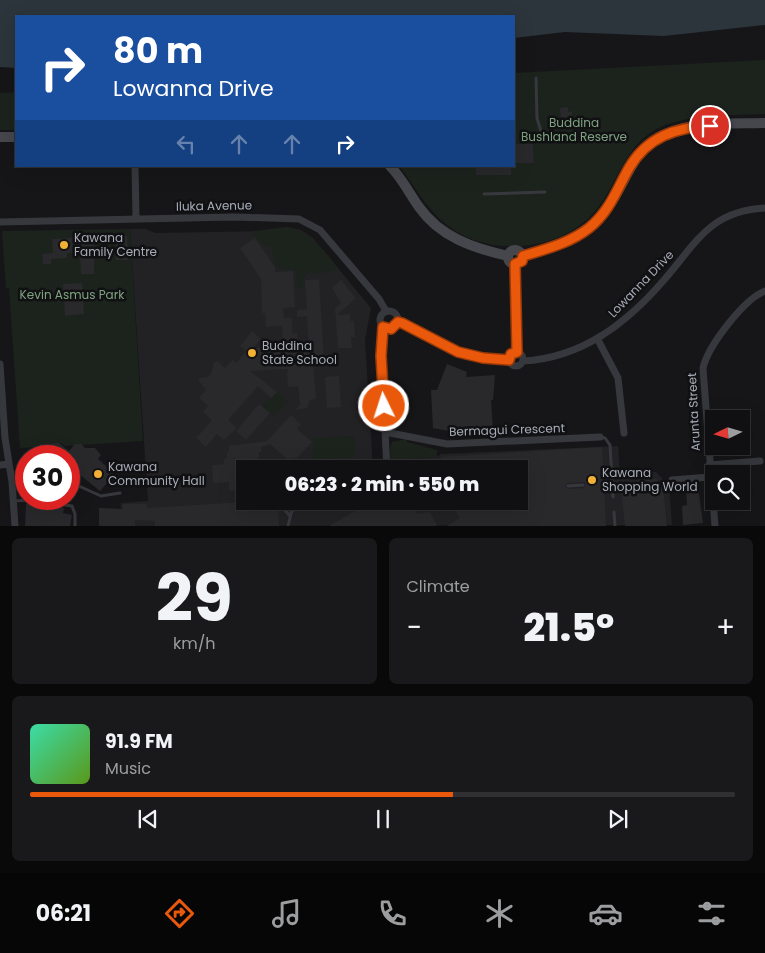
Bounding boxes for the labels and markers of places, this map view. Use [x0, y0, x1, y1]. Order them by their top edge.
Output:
pin [689, 105, 731, 147]
place label: Kawana Family Centre [74, 229, 157, 260]
marker: Kawana Family Centre [58, 239, 70, 251]
place label: Buddina State School [262, 337, 337, 368]
marker: Buddina State School [246, 347, 258, 359]
place label: Kawana Community Hall [108, 458, 205, 489]
place label: Kawana Shopping World [602, 464, 698, 495]
marker: Kawana Community Hall [92, 468, 104, 480]
marker: Kawana Shopping World [586, 474, 598, 486]

